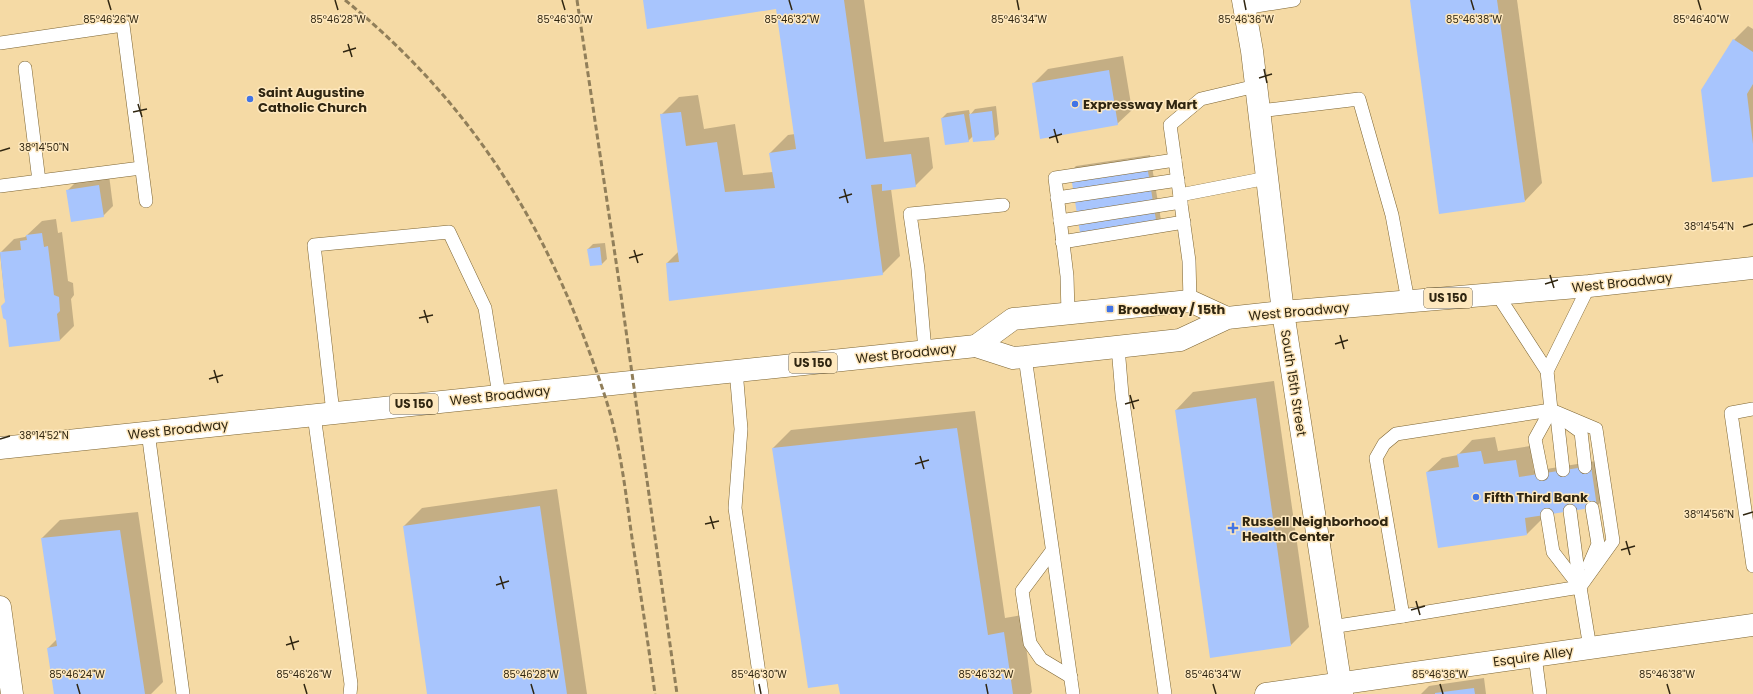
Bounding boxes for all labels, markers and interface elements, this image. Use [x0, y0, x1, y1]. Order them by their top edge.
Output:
text: 85°46'26"W [83, 12, 139, 27]
text: 85°46'28"W [310, 12, 366, 27]
text: 85°46'30"W [537, 12, 593, 27]
text: 85°46'32"W [764, 12, 820, 27]
text: 85°46'34"W [991, 12, 1047, 27]
text: 85°46'36"W [1218, 12, 1274, 27]
text: 85°46'38"W [1446, 12, 1502, 27]
text: 85°46'40"W [1673, 12, 1729, 27]
place label: Saint Augustine Catholic Church [258, 83, 367, 117]
marker: Saint Augustine Catholic Church [245, 94, 255, 104]
place label: Expressway Mart [1083, 95, 1197, 114]
marker: Expressway Mart [1070, 99, 1080, 109]
text: 38°14'50"N [19, 140, 69, 155]
text: 38°14'54"N [1684, 219, 1734, 234]
street label: West Broadway [1571, 268, 1674, 297]
road number: US 150 [1424, 288, 1472, 308]
street label: West Broadway [1248, 298, 1351, 325]
place label: Broadway / 15th [1118, 300, 1225, 319]
marker: Broadway / 15th [1105, 304, 1115, 314]
street label: South 15th Street [1276, 328, 1311, 438]
street label: West Broadway [855, 339, 958, 368]
road number: US 150 [789, 353, 837, 373]
street label: West Broadway [449, 381, 552, 410]
road number: US 150 [390, 394, 438, 414]
street label: West Broadway [127, 415, 230, 444]
text: 38°14'52"N [19, 428, 69, 443]
place label: Fifth Third Bank [1484, 488, 1588, 507]
marker: Fifth Third Bank [1471, 492, 1481, 502]
text: 38°14'56"N [1684, 507, 1734, 522]
place label: Russell Neighborhood Health Center [1242, 512, 1388, 546]
marker: Russell Neighborhood Health Center [1227, 522, 1239, 534]
street label: Esquire Alley [1492, 641, 1575, 672]
text: 85°46'24"W [49, 667, 105, 682]
text: 85°46'26"W [276, 667, 332, 682]
text: 85°46'28"W [503, 667, 559, 682]
text: 85°46'30"W [731, 667, 787, 682]
text: 85°46'32"W [958, 667, 1014, 682]
text: 85°46'34"W [1185, 667, 1241, 682]
text: 85°46'36"W [1412, 667, 1468, 682]
text: 85°46'38"W [1639, 667, 1695, 682]

